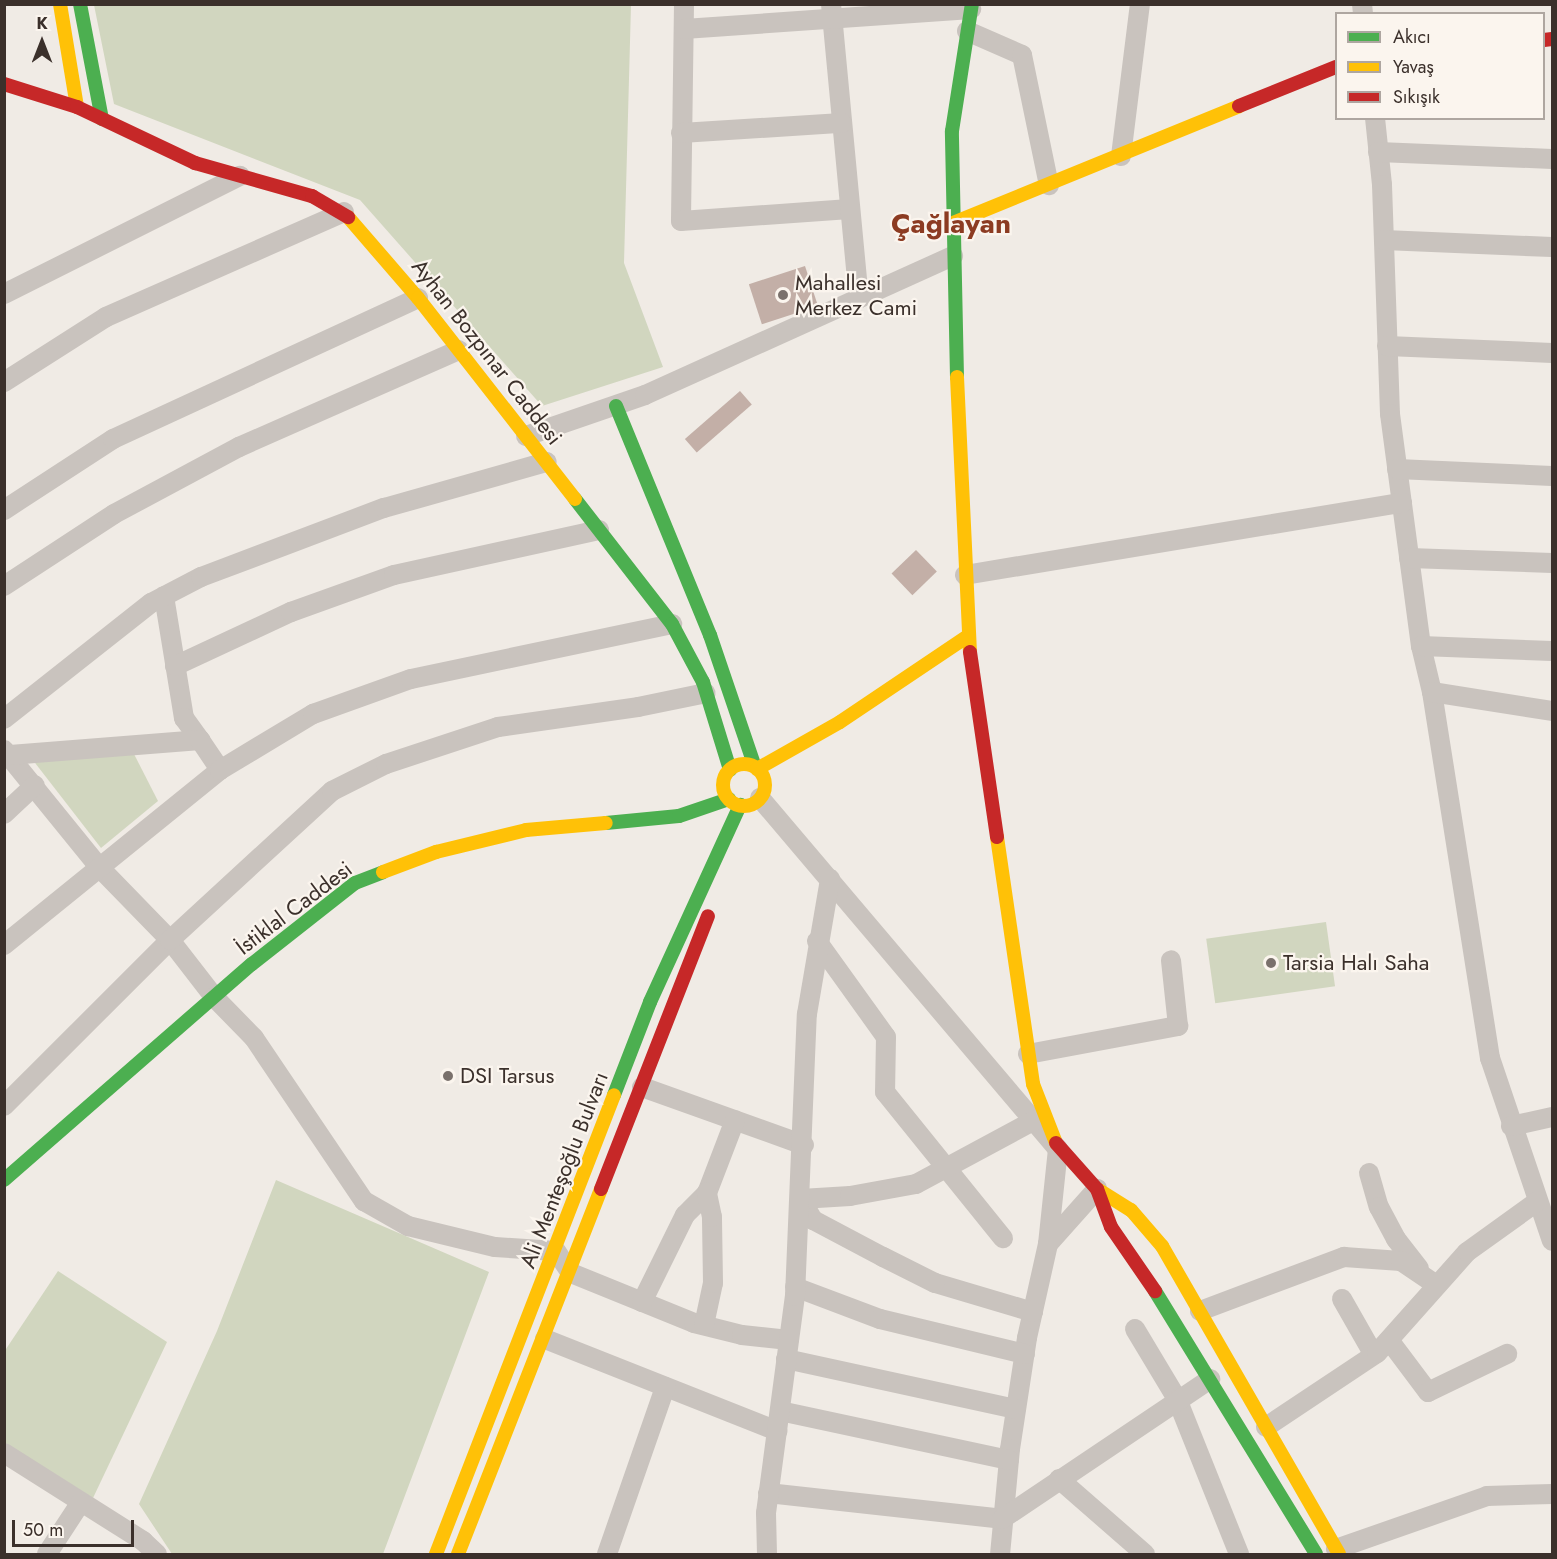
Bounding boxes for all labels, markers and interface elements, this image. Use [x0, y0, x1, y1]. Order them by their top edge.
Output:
north arrow [12, 12, 72, 72]
text: K [36, 12, 48, 35]
legend [1335, 12, 1545, 120]
text: Akıcı [1393, 24, 1431, 50]
text: Yavaş [1393, 54, 1434, 80]
text: Sıkışık [1393, 84, 1440, 110]
district label: Çağlayan [891, 207, 1011, 241]
street label: Ayhan Bozpınar Caddesi [406, 254, 568, 450]
place label: Mahallesi Merkez Cami [795, 269, 917, 320]
marker: Mahallesi Merkez Cami [776, 288, 790, 302]
street label: İstiklal Caddesi [231, 856, 357, 960]
place label: Tarsia Halı Saha [1283, 950, 1429, 976]
marker: Tarsia Halı Saha [1264, 956, 1278, 970]
place label: DSI Tarsus [460, 1063, 554, 1089]
street label: Ali Menteşoğlu Bulvarı [514, 1068, 614, 1272]
marker: DSI Tarsus [441, 1069, 455, 1083]
scale bar [15, 1508, 136, 1546]
text: 50 m [23, 1517, 63, 1543]

